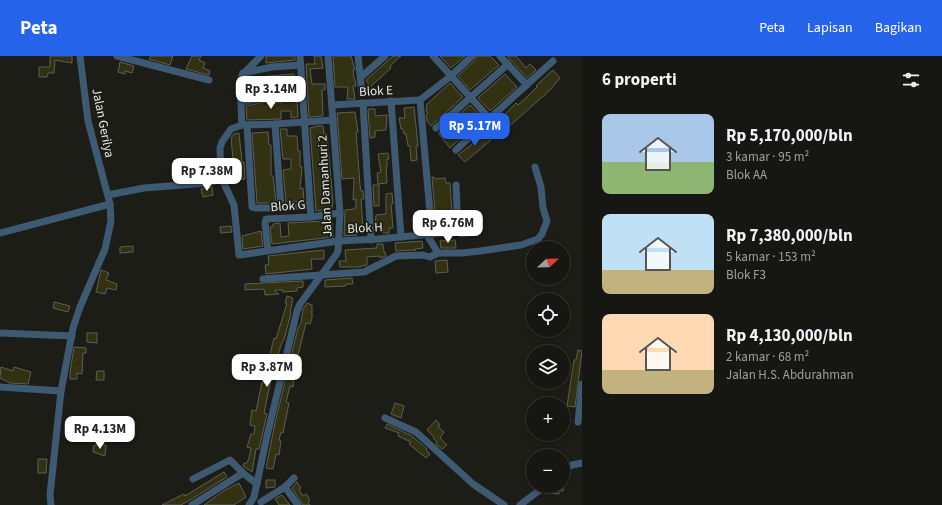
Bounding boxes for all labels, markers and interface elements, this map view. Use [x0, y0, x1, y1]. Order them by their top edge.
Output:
text: Peta [20, 15, 57, 42]
text: Peta [759, 18, 785, 38]
text: Lapisan [807, 18, 853, 38]
text: Bagikan [875, 18, 922, 38]
text: 6 properti [602, 68, 677, 92]
icon: filters [900, 69, 922, 91]
pin: Rp 3.14M [230, 76, 312, 110]
text: Rp 3.14M [245, 80, 297, 98]
street label: Blok E [359, 81, 394, 101]
street label: Jalan Gerilya [87, 87, 119, 159]
pin: Rp 5.17M [434, 113, 516, 147]
text: Rp 5.17M [449, 117, 501, 135]
text: Rp 5,170,000/bln [726, 124, 853, 148]
icon: home [634, 130, 682, 178]
street label: Jalan Damanhuri 2 [313, 134, 337, 238]
text: 3 kamar · 95 m² [726, 148, 809, 166]
pin: Rp 7.38M [166, 158, 248, 192]
text: Rp 7.38M [181, 162, 233, 180]
text: Blok AA [726, 166, 767, 184]
street label: Blok G [270, 196, 306, 216]
pin: Rp 6.76M [407, 210, 489, 244]
text: Rp 6.76M [422, 214, 474, 232]
street label: Blok H [347, 218, 383, 238]
text: Rp 7,380,000/bln [726, 224, 853, 248]
icon: home [634, 230, 682, 278]
north arrow [526, 241, 570, 285]
map controls [526, 241, 570, 493]
text: 5 kamar · 153 m² [726, 248, 816, 266]
text: Blok F3 [726, 266, 766, 284]
button: locate [526, 293, 570, 337]
text: Rp 4,130,000/bln [726, 324, 853, 348]
icon: home [634, 330, 682, 378]
button: layers [526, 345, 570, 389]
text: 2 kamar · 68 m² [726, 348, 809, 366]
pin: Rp 3.87M [226, 354, 308, 388]
text: Rp 3.87M [241, 358, 293, 376]
text: Jalan H.S. Abdurahman [726, 366, 854, 384]
button: + [526, 397, 570, 441]
pin: Rp 4.13M [59, 416, 141, 450]
text: Rp 4.13M [74, 420, 126, 438]
button: − [526, 449, 570, 493]

